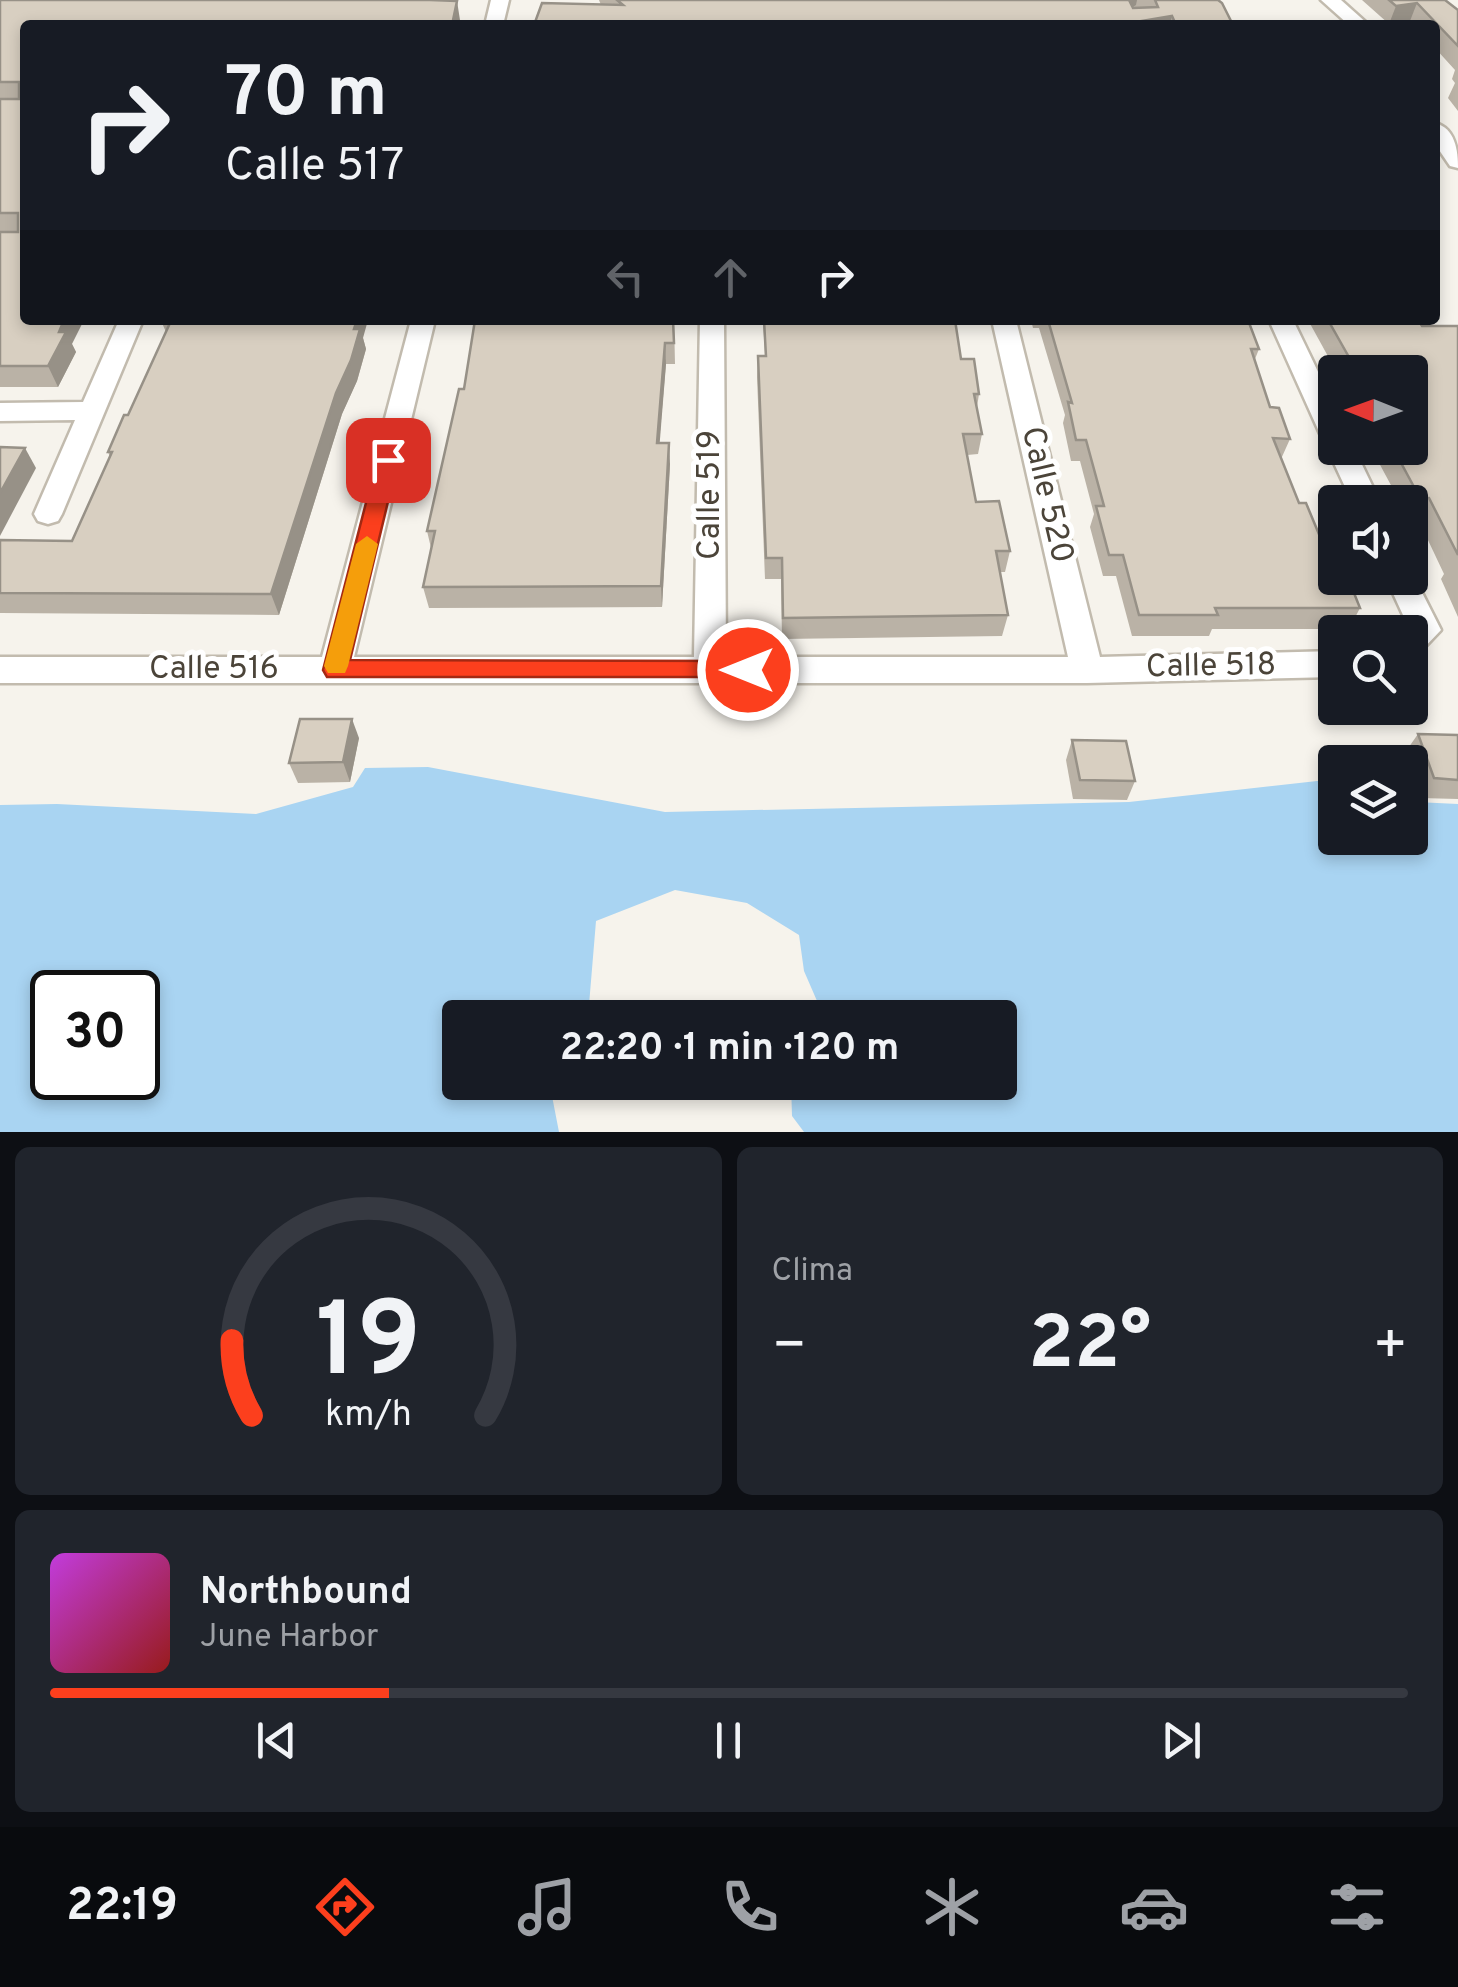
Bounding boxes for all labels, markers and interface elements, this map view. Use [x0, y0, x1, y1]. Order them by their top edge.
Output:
text: 70 m [225, 52, 388, 141]
icon: right [60, 60, 190, 190]
text: Calle 517 [225, 139, 404, 196]
icon: left [598, 250, 653, 305]
icon: ahead [703, 250, 758, 305]
icon: right [808, 250, 863, 305]
north arrow [1318, 355, 1428, 465]
map controls [1318, 355, 1428, 855]
pin [346, 418, 431, 503]
street label: Calle 520 [1011, 423, 1081, 567]
street label: Calle 519 [691, 430, 731, 560]
icon: arrive [361, 433, 416, 488]
button: sound [1318, 485, 1428, 595]
button: search [1318, 615, 1428, 725]
position arrow [696, 618, 800, 722]
street label: Calle 518 [1145, 646, 1277, 688]
street label: Calle 516 [149, 650, 279, 690]
button: layers [1318, 745, 1428, 855]
speed limit sign: 30 [30, 970, 160, 1100]
text: 22:20 · 1 min · 120 m [560, 1025, 899, 1074]
text: Clima [772, 1252, 853, 1292]
text: 19 [315, 1281, 421, 1413]
text: 22° [1028, 1300, 1151, 1395]
text: − [772, 1313, 807, 1383]
text: + [1373, 1313, 1408, 1383]
text: km/h [325, 1393, 412, 1439]
text: Northbound [200, 1569, 412, 1618]
text: June Harbor [200, 1618, 379, 1658]
icon: previous [249, 1713, 304, 1768]
icon: pause [701, 1713, 756, 1768]
icon: next [1154, 1713, 1209, 1768]
icon: directions [310, 1872, 380, 1942]
icon: music [512, 1872, 582, 1942]
icon: phone [715, 1872, 785, 1942]
icon: climate [917, 1872, 987, 1942]
icon: car [1119, 1872, 1189, 1942]
icon: filters [1322, 1872, 1392, 1942]
text: 22:19 [66, 1879, 178, 1936]

